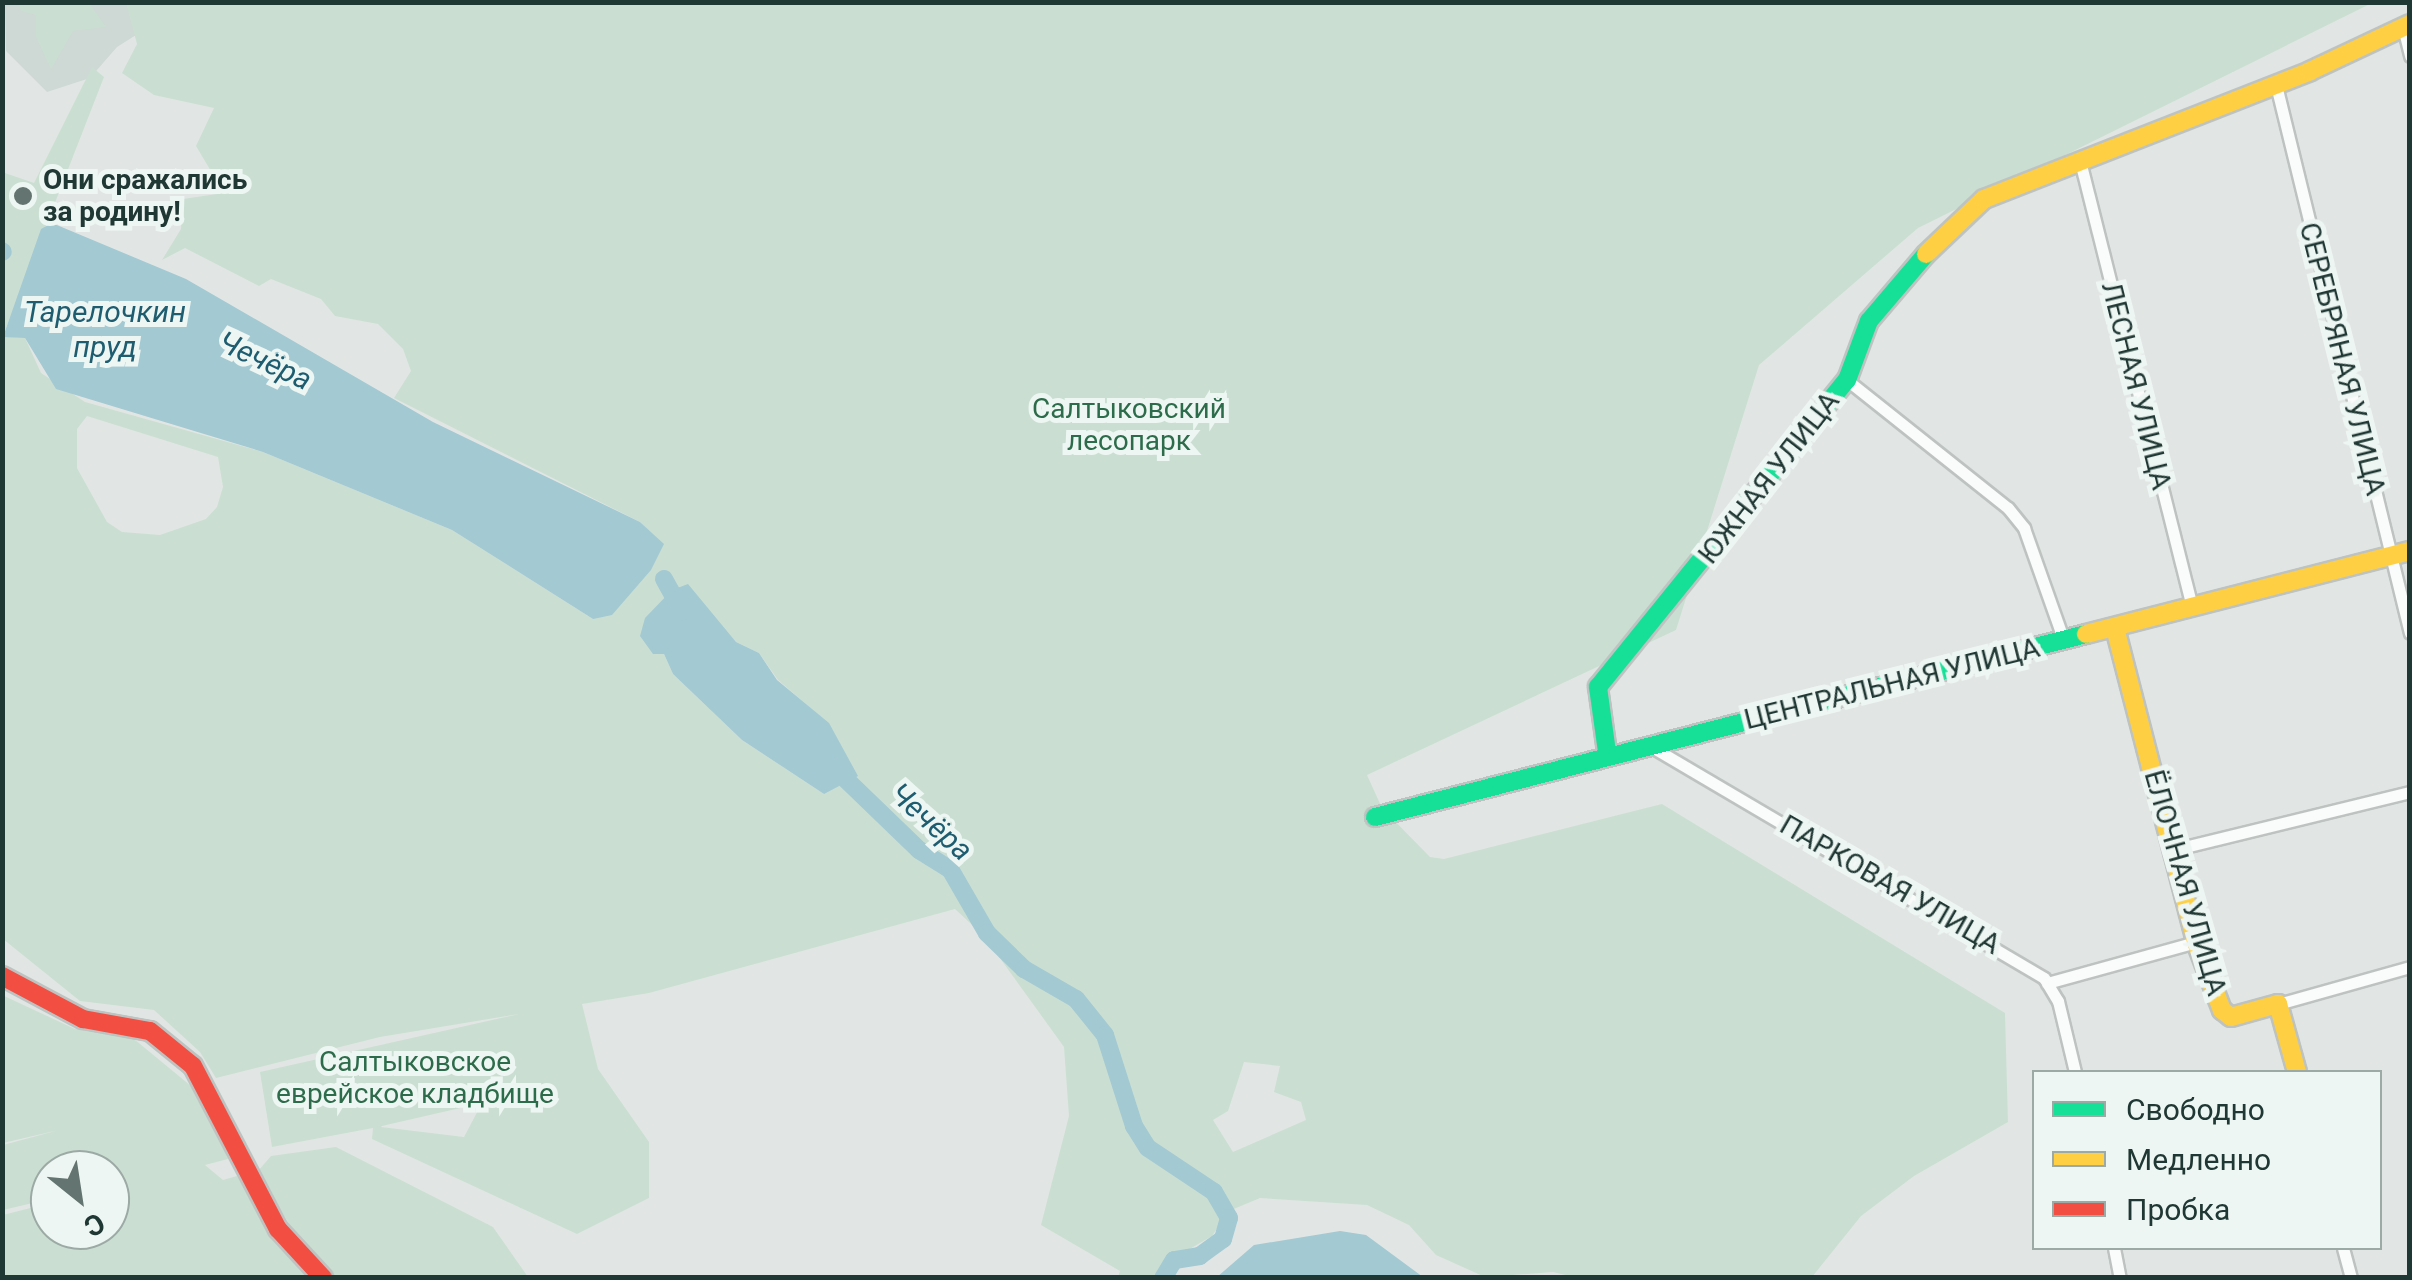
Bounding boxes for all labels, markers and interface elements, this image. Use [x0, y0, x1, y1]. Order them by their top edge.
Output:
place label: Они сражались за родину! [43, 163, 247, 229]
marker: Они сражались за родину! [12, 185, 34, 207]
street label: СЕРЕБРЯНАЯ УЛИЦА [2292, 219, 2392, 499]
street label: ЛЕСНАЯ УЛИЦА [2094, 279, 2178, 493]
water label: Тарелочкин пруд [24, 294, 186, 364]
water label: Чечёра [213, 324, 317, 398]
street label: ЮЖНАЯ УЛИЦА [1691, 385, 1847, 571]
park label: Салтыковский лесопарк [1032, 392, 1226, 458]
street label: ЦЕНТРАЛЬНАЯ УЛИЦА [1741, 631, 2043, 737]
street label: ЁЛОЧНАЯ УЛИЦА [2137, 766, 2233, 1000]
water label: Чечёра [882, 776, 980, 868]
street label: ПАРКОВАЯ УЛИЦА [1774, 808, 2006, 962]
park label: Салтыковское еврейское кладбище [276, 1045, 554, 1111]
legend [2032, 1070, 2382, 1250]
text: Свободно [2126, 1092, 2265, 1127]
text: Медленно [2126, 1142, 2271, 1177]
north arrow [30, 1150, 130, 1250]
text: Пробка [2126, 1192, 2230, 1227]
text: С [78, 1206, 110, 1244]

